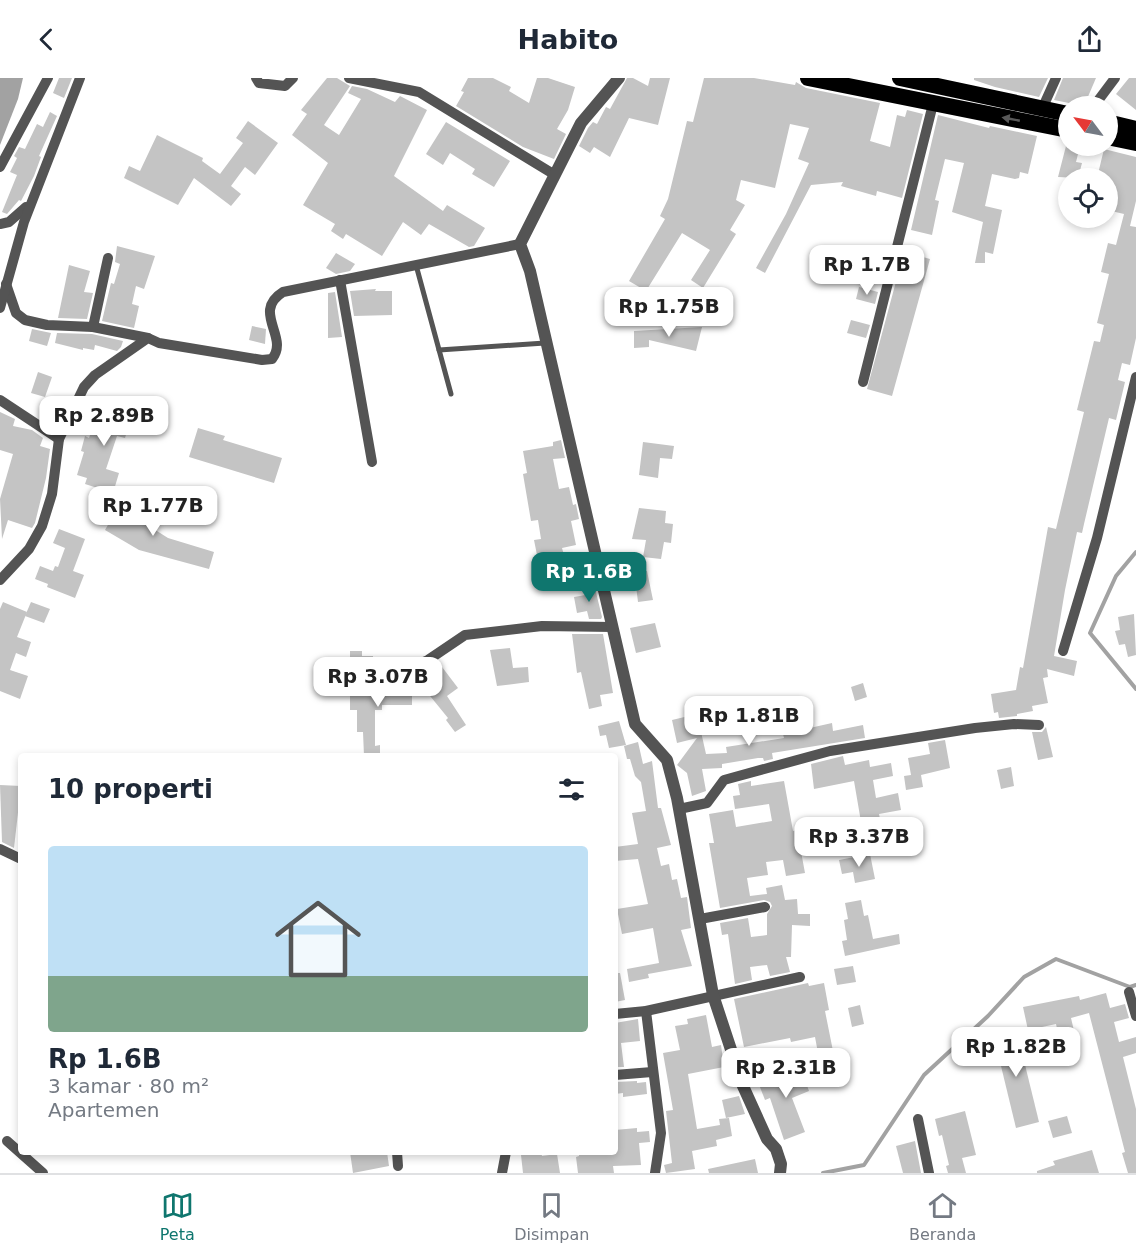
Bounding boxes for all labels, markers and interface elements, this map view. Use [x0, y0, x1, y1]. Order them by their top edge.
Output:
icon: back [30, 23, 63, 56]
icon: share [1073, 23, 1106, 56]
text: Habito [518, 24, 618, 55]
north arrow [1058, 96, 1118, 156]
map controls [1058, 96, 1118, 228]
one-way arrow [1001, 114, 1020, 123]
button: locate [1058, 168, 1118, 228]
pin: Rp 1.7B [812, 245, 922, 296]
text: Rp 1.7B [823, 252, 911, 276]
pin: Rp 1.75B [607, 287, 731, 338]
text: Rp 1.75B [618, 294, 720, 318]
pin: Rp 2.89B [42, 396, 166, 447]
text: Rp 2.89B [53, 403, 155, 427]
pin: Rp 1.77B [91, 486, 215, 537]
text: Rp 1.77B [102, 493, 204, 517]
pin: Rp 1.6B [534, 552, 644, 603]
text: Rp 1.6B [545, 559, 633, 583]
pin: Rp 3.07B [316, 657, 440, 708]
text: Rp 3.07B [327, 664, 429, 688]
pin: Rp 1.81B [687, 696, 811, 747]
text: Rp 1.81B [698, 703, 800, 727]
icon: filters [555, 773, 588, 806]
text: 10 properti [48, 774, 213, 804]
pin: Rp 3.37B [797, 817, 921, 868]
text: Rp 3.37B [808, 824, 910, 848]
icon: home [264, 885, 372, 993]
pin: Rp 1.82B [954, 1027, 1078, 1078]
text: Rp 1.82B [965, 1034, 1067, 1058]
text: Rp 1.6B [48, 1044, 162, 1074]
pin: Rp 2.31B [724, 1048, 848, 1099]
text: Rp 2.31B [735, 1055, 837, 1079]
text: 3 kamar · 80 m² [48, 1074, 209, 1098]
text: Apartemen [48, 1098, 159, 1122]
tab: Peta [160, 1189, 195, 1244]
tab: Disimpan [514, 1189, 589, 1244]
tab: Beranda [909, 1189, 976, 1244]

